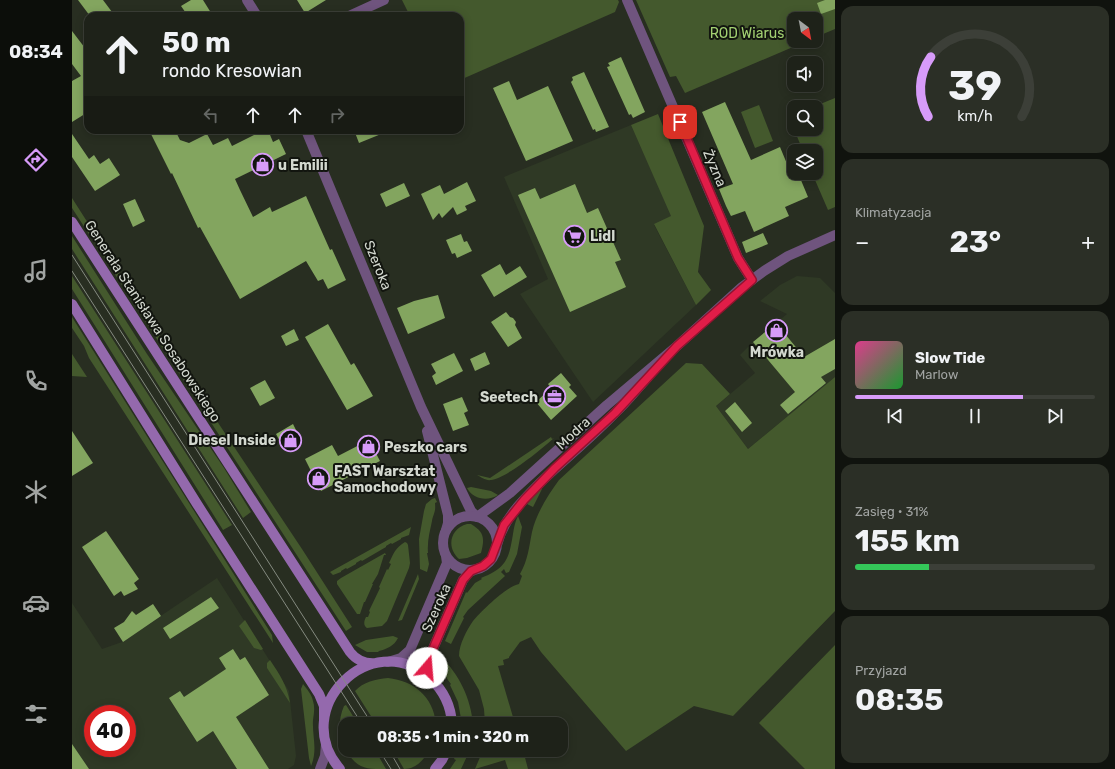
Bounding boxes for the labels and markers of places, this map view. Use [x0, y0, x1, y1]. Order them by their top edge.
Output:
pin [663, 105, 697, 139]
shop icon: u Emilii [250, 152, 276, 178]
place label: u Emilii [278, 157, 328, 174]
supermarket icon: Lidl [561, 223, 587, 249]
place label: Lidl [590, 228, 615, 245]
shop icon: Mrówka [764, 317, 790, 343]
place label: Mrówka [750, 344, 804, 361]
office icon: Seetech [541, 384, 567, 410]
place label: Seetech [480, 389, 538, 406]
shop icon: Diesel Inside [278, 427, 304, 453]
place label: Diesel Inside [188, 432, 276, 449]
shop icon: Peszko cars [355, 434, 381, 460]
place label: Peszko cars [384, 439, 467, 456]
place label: FAST Warsztat Samochodowy [334, 463, 437, 496]
shop icon: FAST Warsztat Samochodowy [306, 466, 332, 492]

